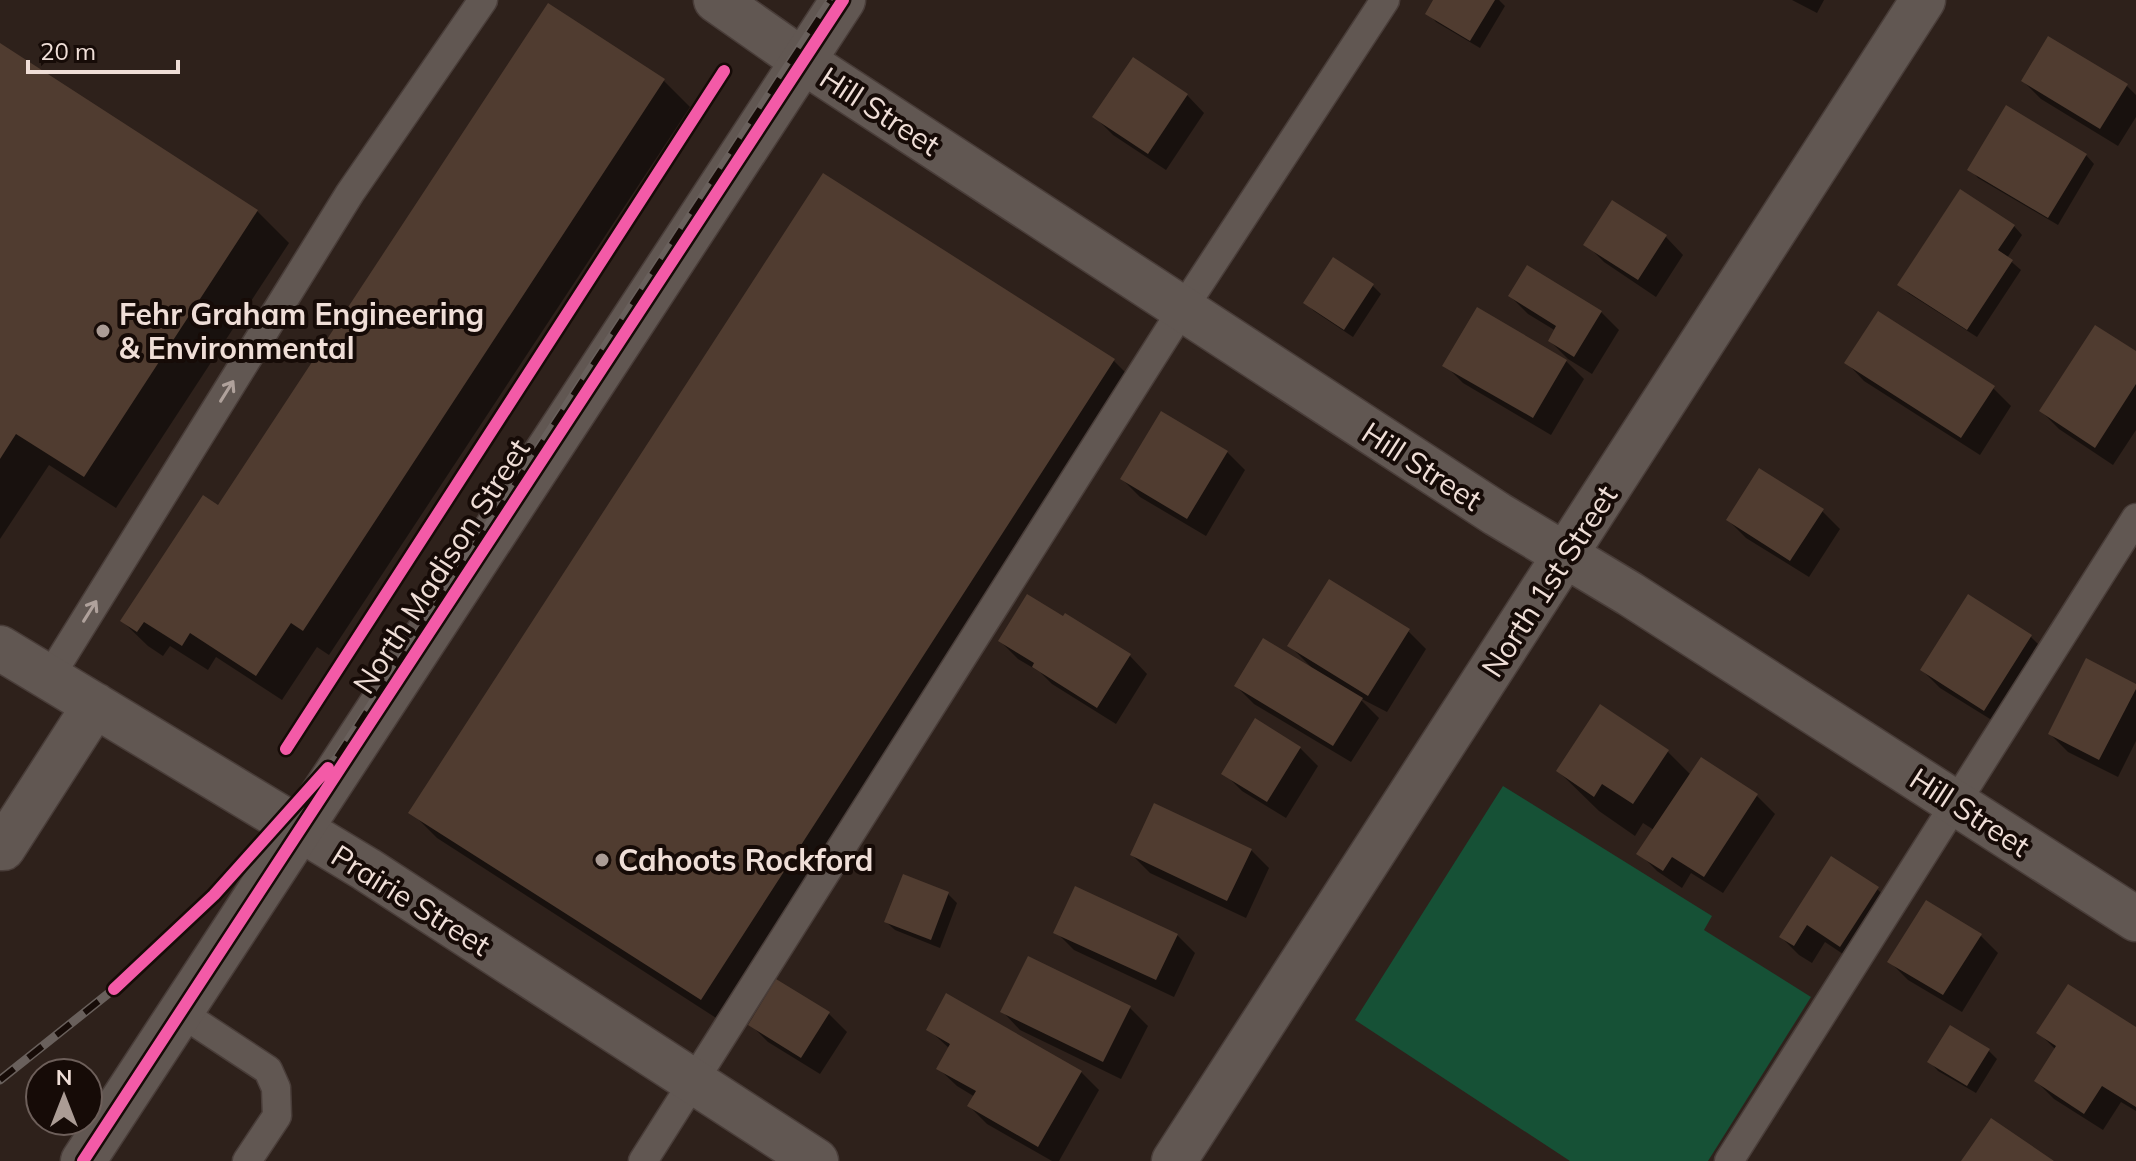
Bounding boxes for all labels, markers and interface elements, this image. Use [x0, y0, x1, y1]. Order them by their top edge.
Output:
scale bar [28, 24, 178, 74]
text: 20 m [40, 36, 96, 66]
street label: Hill Street [813, 58, 947, 164]
place label: Fehr Graham Engineering & Environmental [119, 295, 484, 367]
marker: Fehr Graham Engineering & Environmental [94, 322, 112, 340]
one-way arrow [219, 380, 236, 402]
street label: Hill Street [1355, 413, 1489, 519]
street label: North Madison Street [344, 431, 538, 701]
street label: North 1st Street [1473, 478, 1625, 684]
one-way arrow [83, 600, 99, 623]
street label: Hill Street [1903, 759, 2037, 865]
street label: Prairie Street [324, 836, 498, 964]
place label: Cahoots Rockford [618, 841, 873, 879]
marker: Cahoots Rockford [593, 851, 611, 869]
north arrow [24, 1057, 104, 1137]
text: N [56, 1063, 72, 1091]

